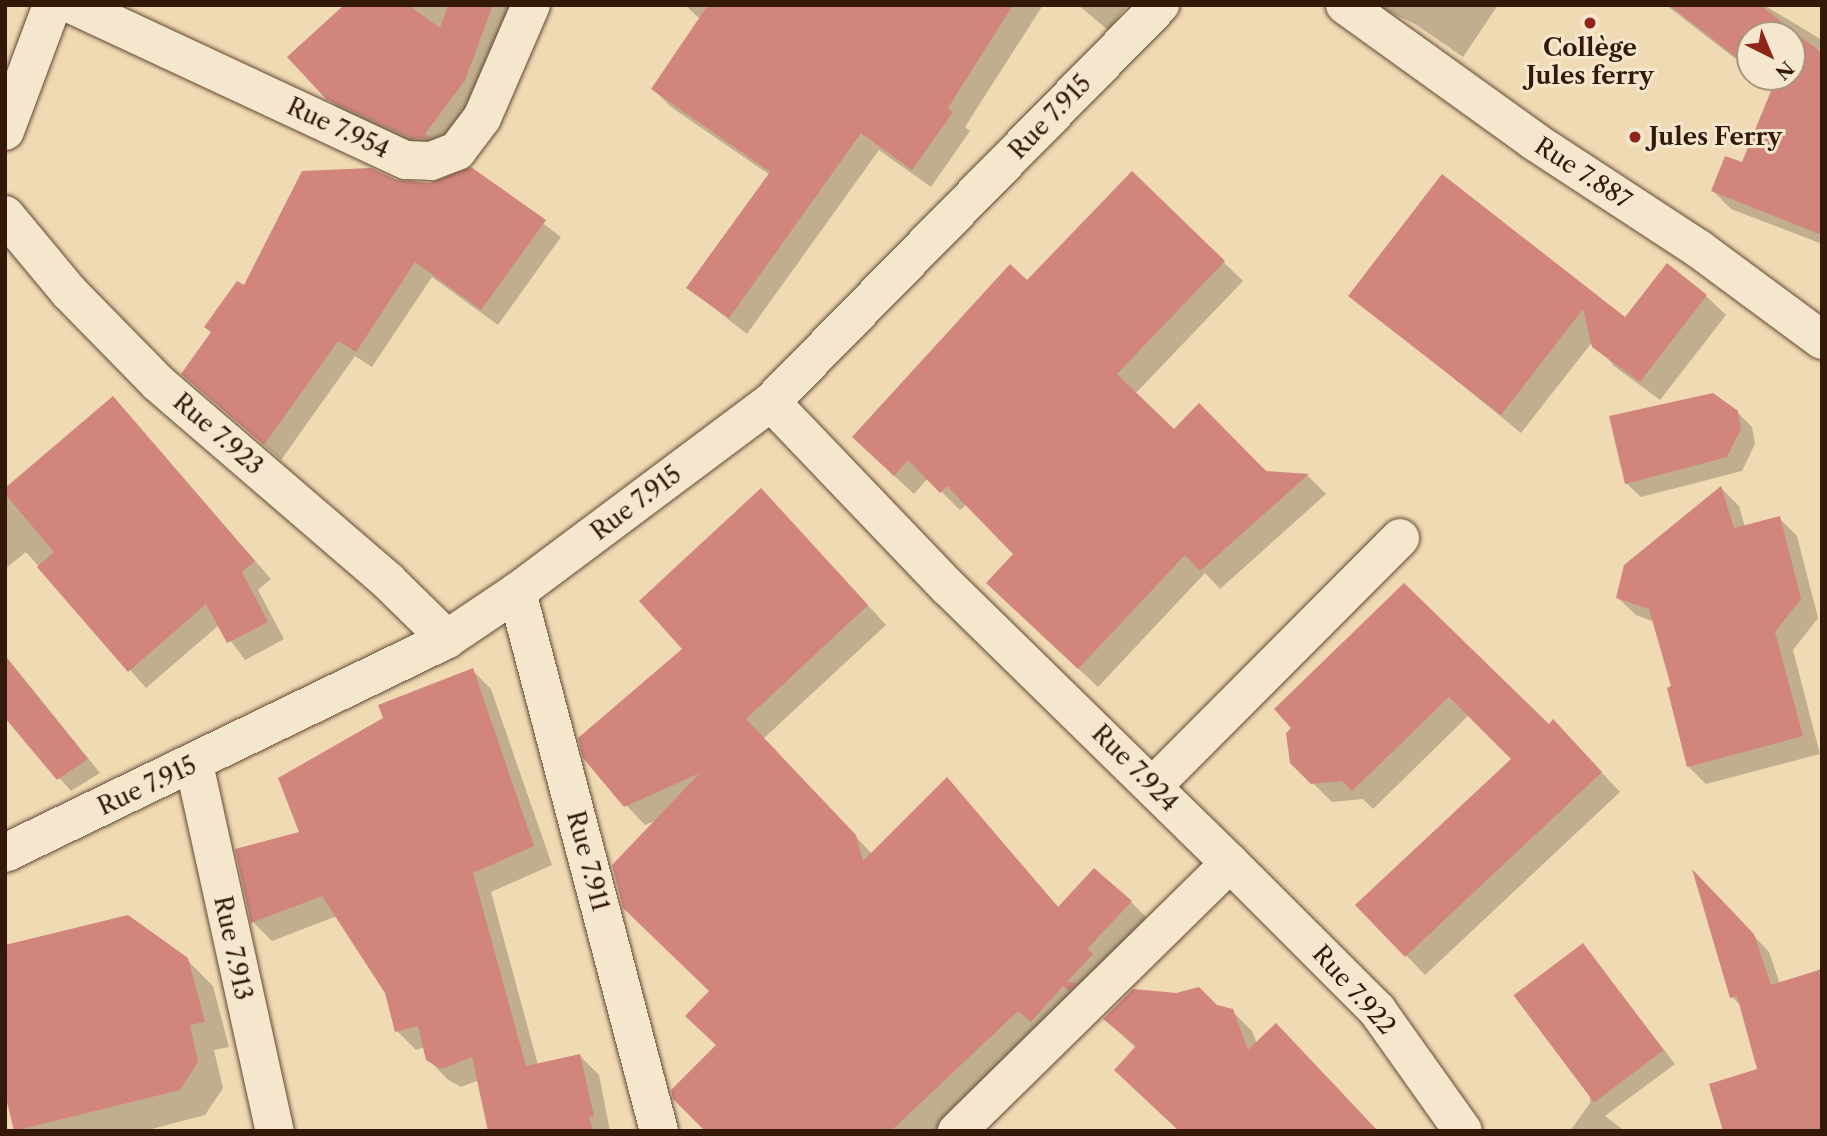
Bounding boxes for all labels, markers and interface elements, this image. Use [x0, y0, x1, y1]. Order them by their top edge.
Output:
marker: Collège Jules ferry [1582, 15, 1598, 31]
north arrow [1736, 21, 1806, 91]
place label: Collège Jules ferry [1526, 34, 1654, 90]
text: N [1770, 56, 1798, 84]
street label: Rue 7.915 [1003, 69, 1097, 165]
street label: Rue 7.954 [282, 92, 394, 164]
place label: Jules Ferry [1649, 123, 1782, 151]
marker: Jules Ferry [1627, 129, 1643, 145]
street label: Rue 7.887 [1529, 131, 1637, 215]
street label: Rue 7.923 [167, 387, 269, 481]
street label: Rue 7.915 [585, 460, 687, 546]
street label: Rue 7.924 [1086, 719, 1184, 817]
street label: Rue 7.915 [93, 751, 201, 821]
street label: Rue 7.911 [561, 808, 615, 914]
street label: Rue 7.913 [208, 893, 258, 1003]
street label: Rue 7.922 [1307, 939, 1401, 1041]

